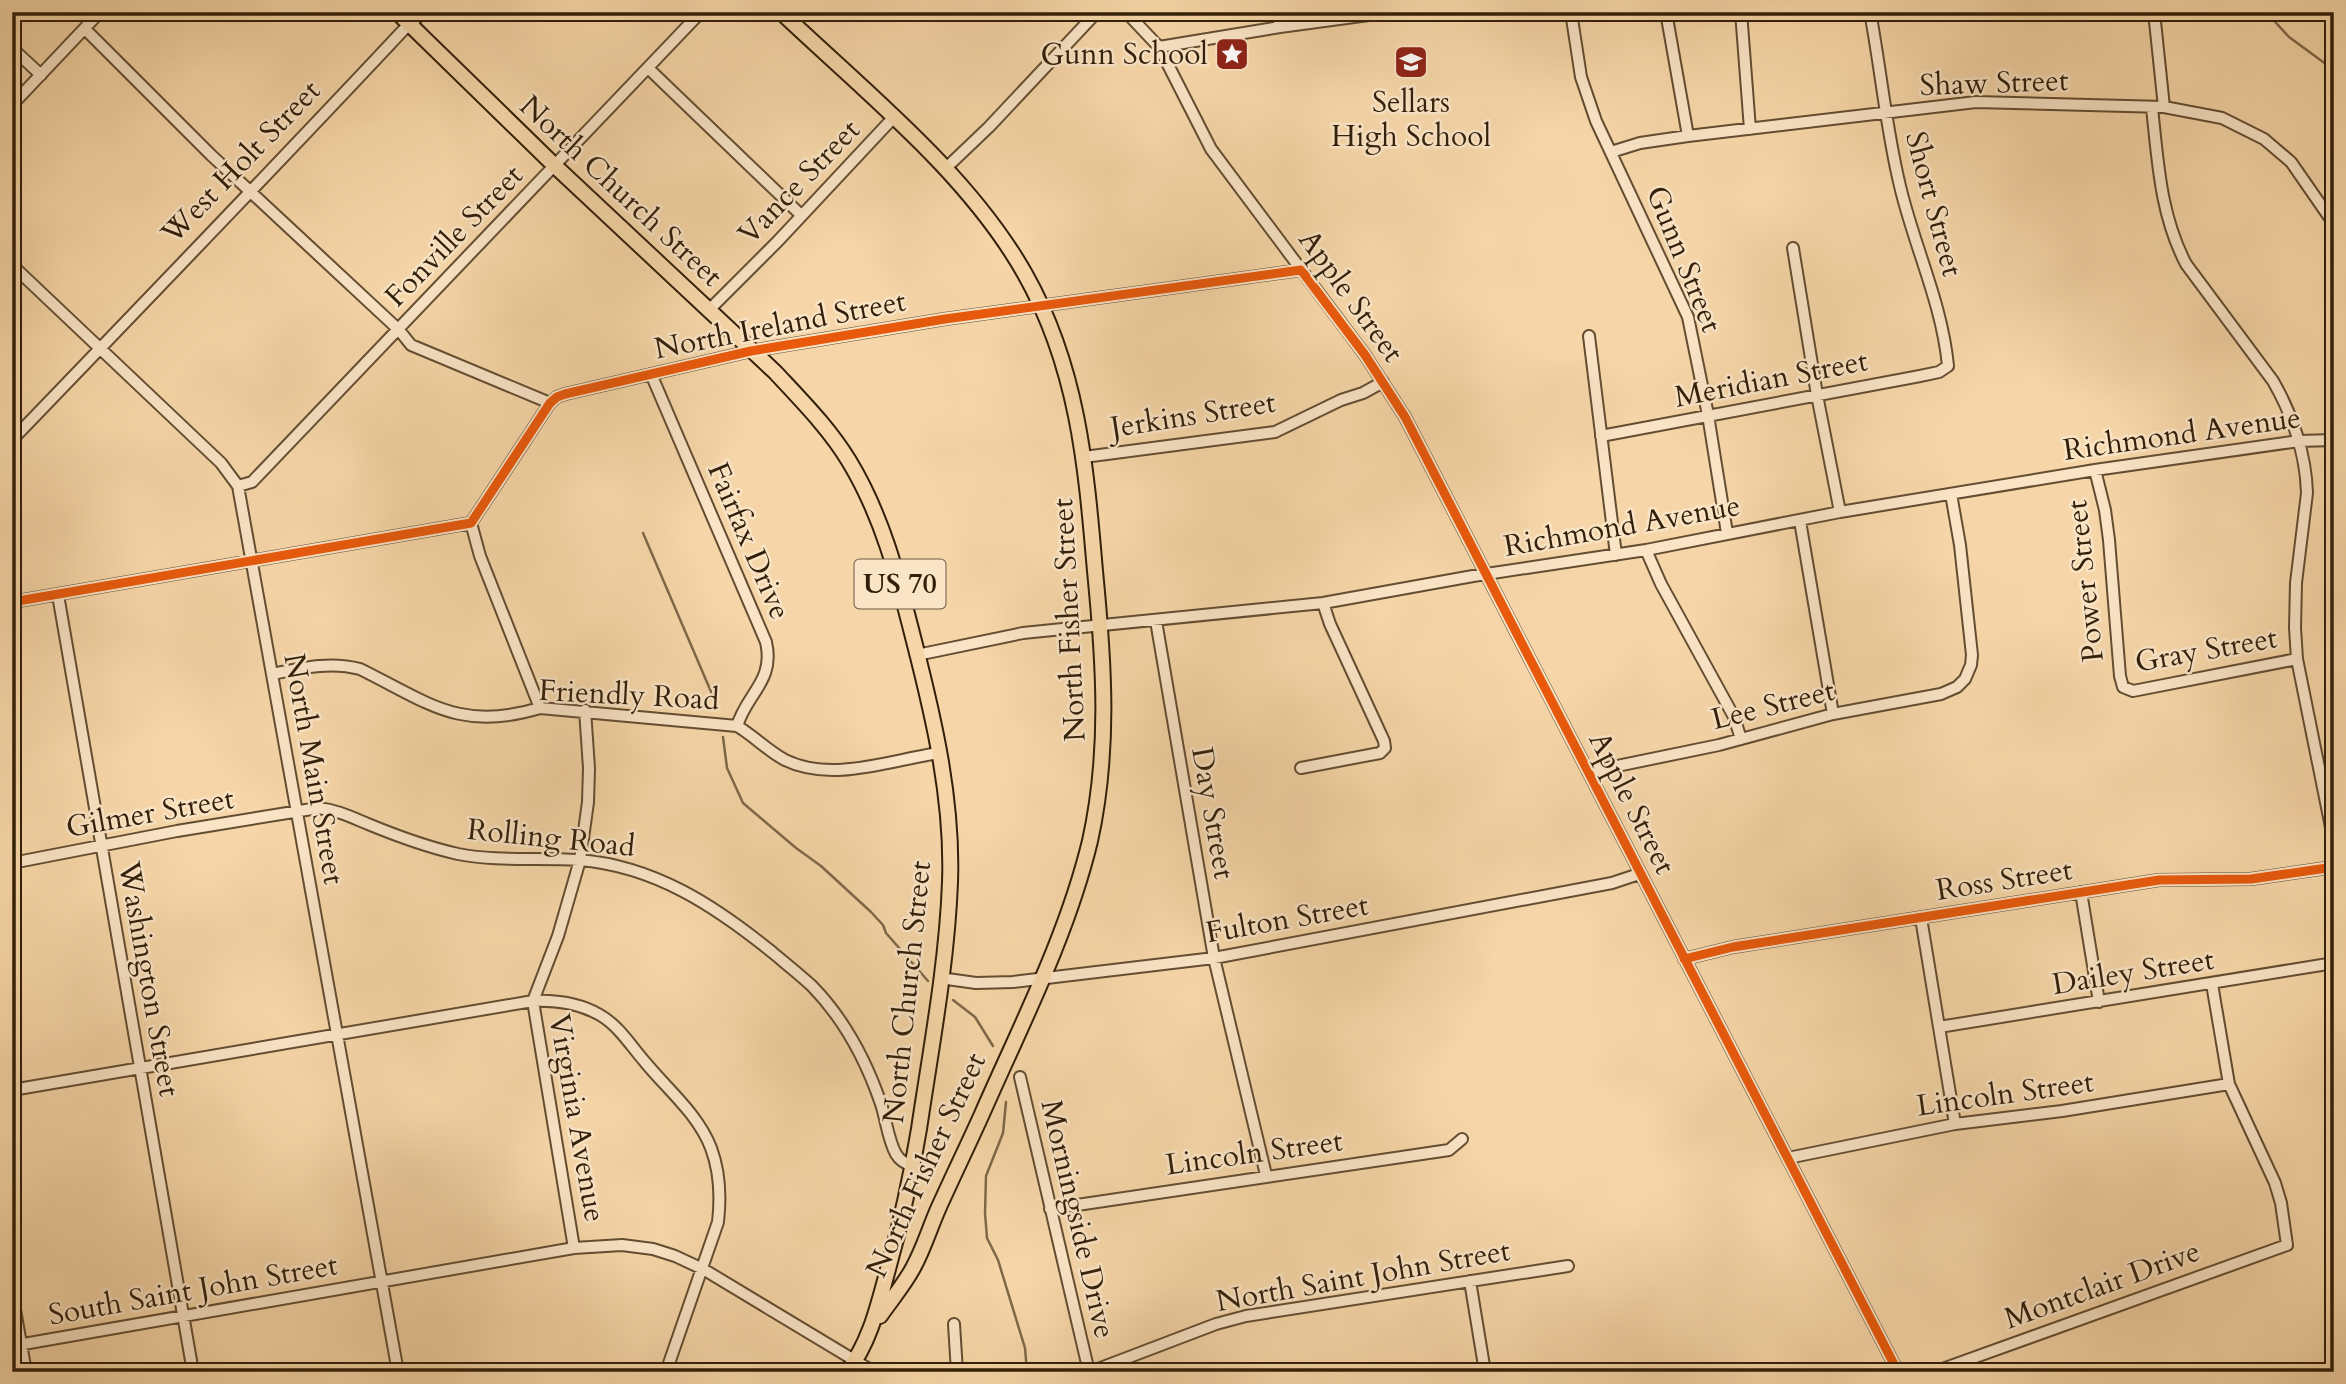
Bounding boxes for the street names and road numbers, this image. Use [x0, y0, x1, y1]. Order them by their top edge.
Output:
street label: Shaw Street [1919, 60, 2070, 106]
street label: West Holt Street [152, 71, 330, 254]
street label: North Church Street [511, 86, 732, 296]
street label: Vance Street [729, 110, 870, 254]
street label: Short Street [1895, 127, 1973, 281]
street label: Fonville Street [376, 156, 533, 316]
street label: Gunn Street [1636, 180, 1732, 339]
street label: Apple Street [1289, 221, 1413, 371]
street label: North Ireland Street [651, 280, 910, 369]
street label: Meridian Street [1671, 340, 1872, 418]
street label: Jerkins Street [1104, 382, 1279, 449]
street label: Richmond Avenue [2061, 397, 2303, 471]
street label: Fairfax Drive [697, 456, 801, 626]
street label: Richmond Avenue [1501, 485, 1743, 567]
street label: North Fisher Street [1042, 497, 1096, 743]
street label: Power Street [2056, 497, 2114, 664]
road number: US 70 [855, 560, 946, 608]
street label: Gray Street [2132, 617, 2281, 683]
street label: North Main Street [274, 650, 355, 888]
street label: Friendly Road [538, 670, 720, 720]
street label: Lee Street [1707, 670, 1839, 740]
street label: Apple Street [1579, 725, 1686, 882]
street label: Day Street [1181, 744, 1245, 883]
street label: Gilmer Street [63, 778, 238, 848]
street label: Rolling Road [465, 809, 637, 867]
street label: Ross Street [1933, 849, 2076, 911]
street label: Washington Street [108, 857, 190, 1100]
street label: North Church Street [873, 858, 941, 1125]
street label: Fulton Street [1203, 884, 1372, 953]
street label: Dailey Street [2049, 939, 2217, 1005]
street label: Virginia Avenue [539, 1011, 615, 1225]
street label: North Fisher Street [856, 1045, 996, 1284]
street label: Lincoln Street [1914, 1061, 2097, 1127]
street label: Morningside Drive [1031, 1096, 1125, 1342]
street label: Lincoln Street [1163, 1120, 1346, 1186]
street label: North Saint John Street [1213, 1230, 1514, 1322]
street label: Montclair Drive [1999, 1231, 2205, 1339]
street label: South Saint John Street [45, 1244, 341, 1336]

